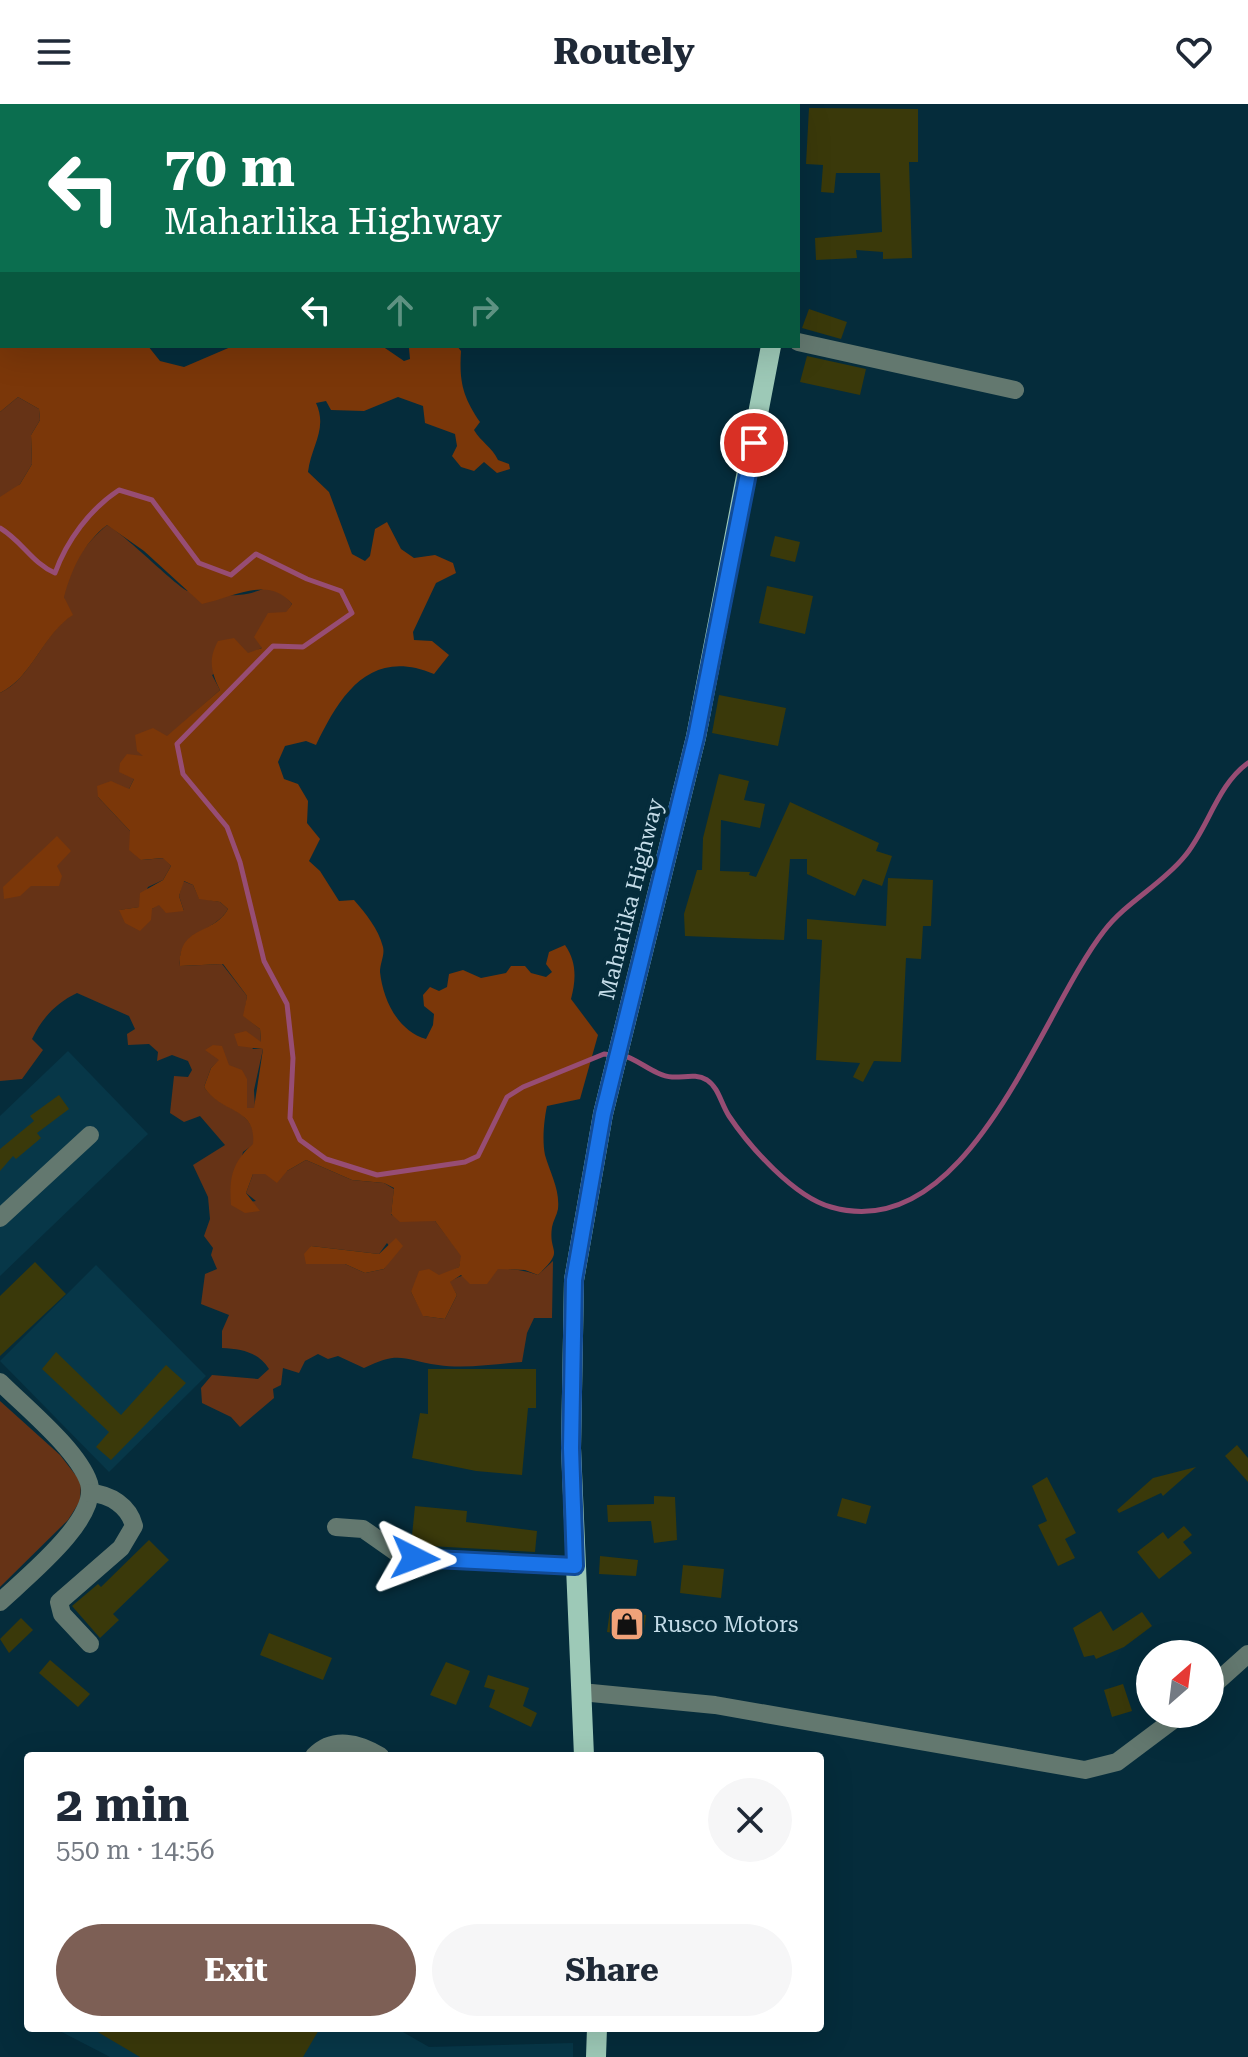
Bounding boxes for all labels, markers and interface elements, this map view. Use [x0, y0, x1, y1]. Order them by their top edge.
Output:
icon: menu [32, 30, 76, 74]
icon: heart [1172, 30, 1216, 74]
text: Routely [553, 31, 695, 73]
text: 70 m [164, 134, 295, 200]
icon: left [32, 136, 136, 240]
text: Maharlika Highway [164, 201, 502, 243]
icon: left [294, 288, 338, 332]
icon: ahead [378, 288, 422, 332]
icon: right [462, 288, 506, 332]
pin [720, 409, 788, 477]
icon: arrive [732, 421, 776, 465]
street label: Maharlika Highway [594, 796, 668, 1002]
position arrow [373, 1516, 457, 1600]
shop icon: Rusco Motors [608, 1605, 646, 1643]
place label: Rusco Motors [653, 1612, 799, 1637]
north arrow [1136, 1640, 1224, 1728]
map controls [1136, 1640, 1224, 1728]
text: 2 min [56, 1777, 189, 1833]
button: close [708, 1778, 792, 1862]
text: 550 m · 14:56 [56, 1835, 215, 1865]
button: Exit [56, 1924, 416, 2016]
button: Share [432, 1924, 792, 2016]

